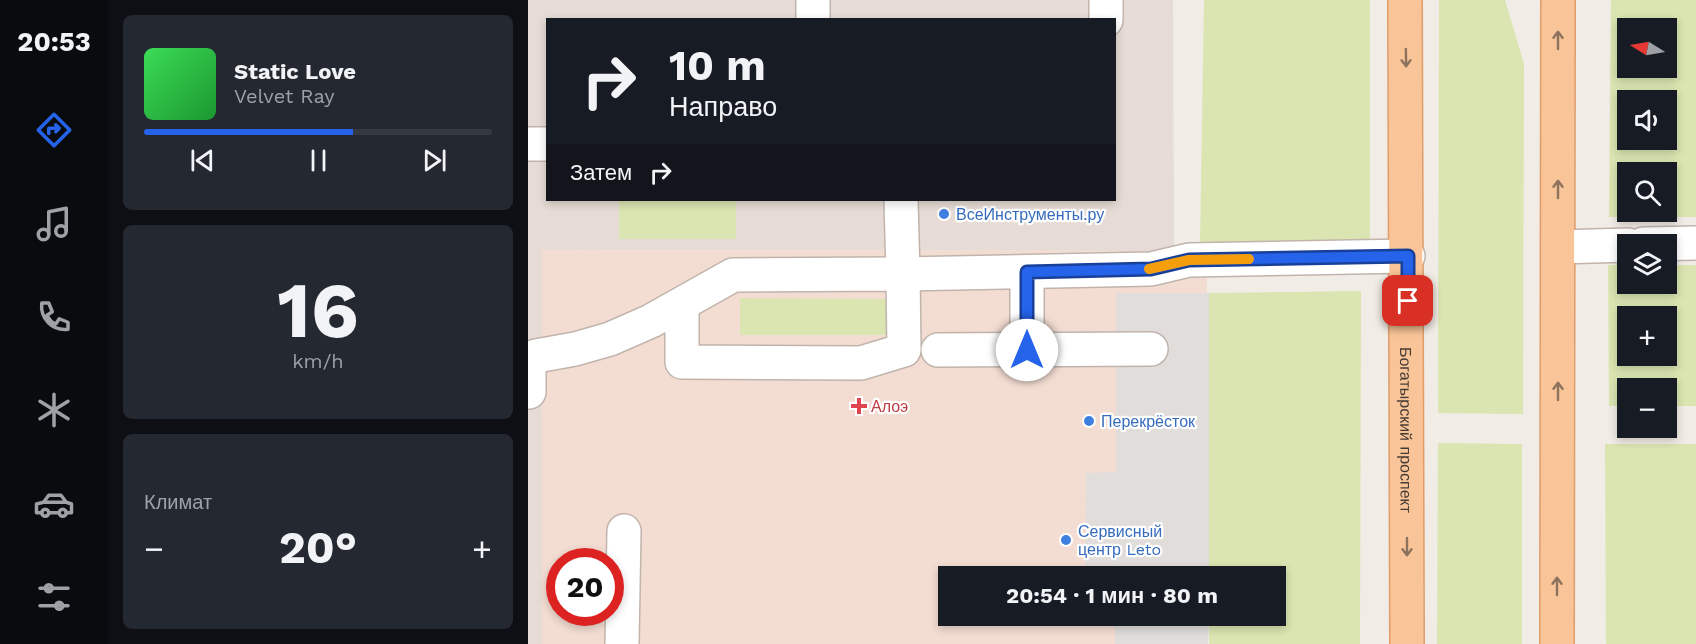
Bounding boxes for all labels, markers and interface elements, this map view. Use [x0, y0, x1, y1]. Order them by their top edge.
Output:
north arrow [1617, 18, 1677, 78]
map controls [1617, 18, 1677, 438]
text: 20:53 [17, 26, 91, 58]
one-way arrow [1552, 30, 1564, 50]
text: 10 m [669, 41, 766, 90]
icon: right [570, 42, 648, 120]
one-way arrow [1400, 48, 1412, 68]
text: Static Love [234, 59, 356, 84]
text: Velvet Ray [234, 84, 335, 108]
button: sound [1617, 90, 1677, 150]
text: Направо [669, 91, 777, 123]
icon: directions [33, 109, 75, 151]
icon: previous [186, 144, 219, 177]
icon: pause [302, 144, 335, 177]
icon: next [418, 144, 451, 177]
icon: right [644, 156, 677, 189]
text: Затем [570, 160, 632, 185]
button: search [1617, 162, 1677, 222]
one-way arrow [1552, 179, 1564, 199]
icon: music [33, 203, 75, 245]
place label: ВсеИнструменты.ру [956, 205, 1104, 224]
marker: ВсеИнструменты.ру [937, 207, 951, 221]
button: layers [1617, 234, 1677, 294]
text: 16 [277, 264, 359, 356]
pin [1382, 275, 1433, 326]
icon: arrive [1391, 284, 1424, 317]
icon: phone [33, 296, 75, 338]
button: + [1617, 306, 1677, 366]
position arrow [995, 318, 1059, 382]
street label: Богатырский проспект [1397, 347, 1416, 514]
text: km/h [292, 349, 344, 373]
button: − [1617, 378, 1677, 438]
one-way arrow [1552, 381, 1564, 401]
icon: climate [33, 389, 75, 431]
place label: Алоэ [871, 397, 908, 416]
marker: Алоэ [852, 399, 866, 413]
place label: Перекрёсток [1101, 412, 1196, 431]
marker: Перекрёсток [1082, 414, 1096, 428]
icon: car [33, 483, 75, 525]
text: Климат [144, 490, 212, 514]
text: 20° [279, 521, 357, 574]
place label: Сервисный центр Leto [1078, 522, 1162, 559]
text: − [144, 529, 164, 568]
text: + [472, 529, 492, 568]
marker: Сервисный центр Leto [1059, 533, 1073, 547]
one-way arrow [1401, 537, 1413, 557]
speed limit sign: 20 [546, 548, 624, 626]
icon: filters [33, 576, 75, 618]
one-way arrow [1551, 576, 1563, 596]
text: 20:54 · 1 мин · 80 m [1006, 583, 1218, 608]

